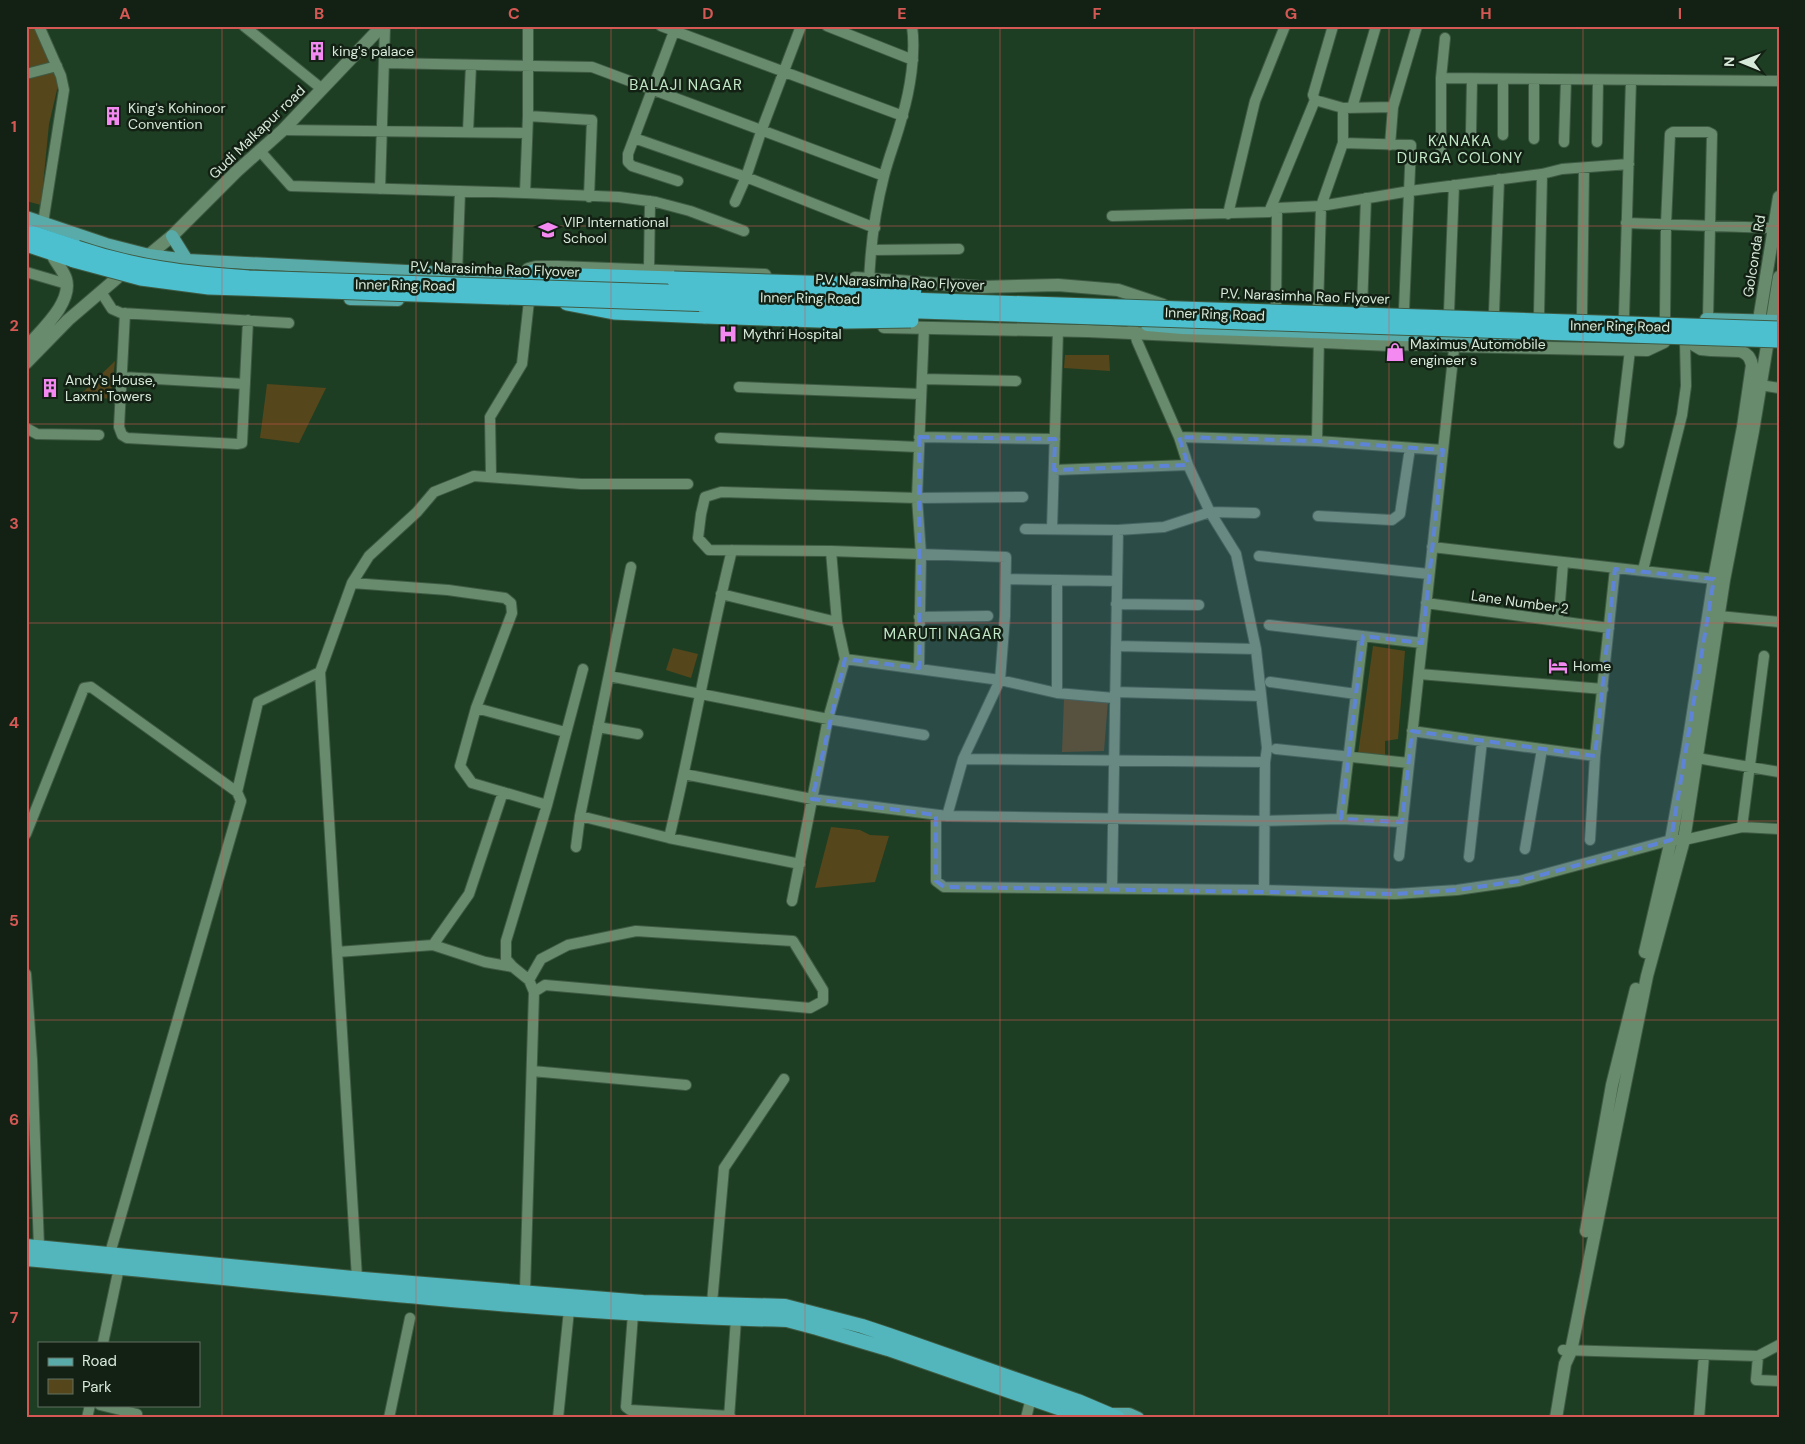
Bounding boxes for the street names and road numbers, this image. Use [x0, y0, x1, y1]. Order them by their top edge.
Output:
street label: Gudi Malkapur road [205, 81, 309, 183]
street label: Golconda Rd [1739, 214, 1769, 298]
street label: P.V. Narasimha Rao Flyover [410, 257, 580, 281]
street label: P.V. Narasimha Rao Flyover [815, 270, 985, 294]
street label: Inner Ring Road [355, 275, 455, 295]
street label: P.V. Narasimha Rao Flyover [1220, 284, 1390, 308]
street label: Inner Ring Road [760, 288, 860, 308]
street label: Inner Ring Road [1165, 303, 1265, 325]
street label: Inner Ring Road [1570, 316, 1670, 336]
street label: Lane Number 2 [1470, 586, 1570, 618]

